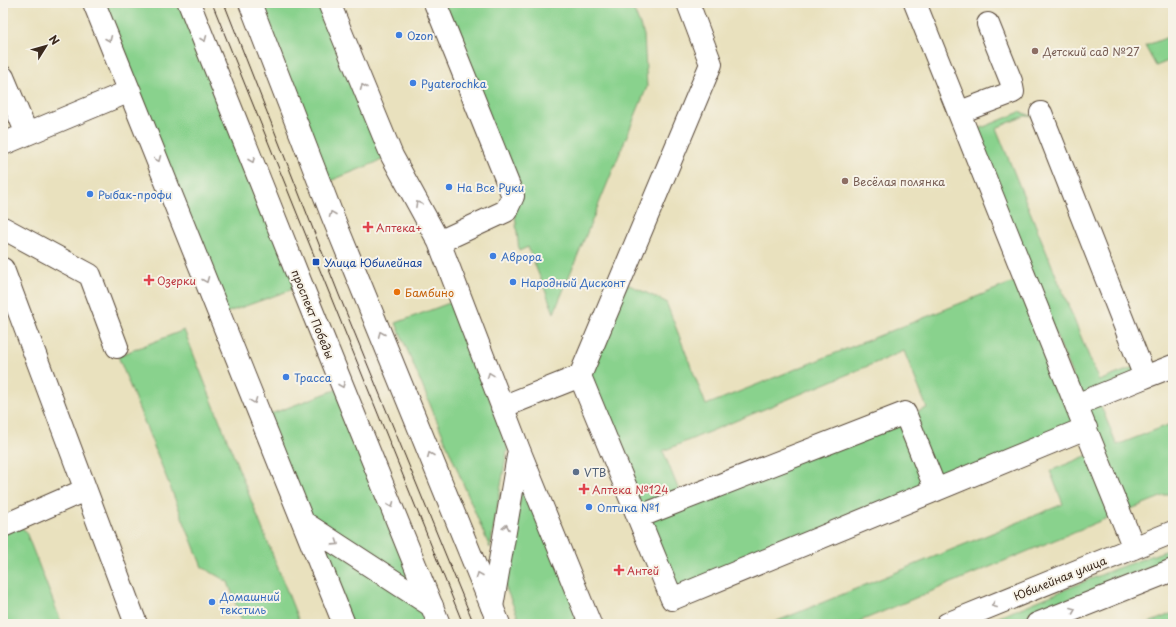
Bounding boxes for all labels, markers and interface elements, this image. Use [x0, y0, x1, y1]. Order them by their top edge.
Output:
north arrow [26, 26, 66, 66]
place label: Ozon [407, 27, 433, 44]
marker: Ozon [394, 30, 404, 40]
text: N [45, 31, 64, 49]
one-way arrow [104, 35, 112, 42]
one-way arrow [199, 36, 207, 43]
place label: Детский сад №27 [1042, 43, 1140, 60]
marker: Детский сад №27 [1030, 46, 1040, 56]
place label: Pyaterochka [421, 75, 487, 92]
marker: Pyaterochka [408, 78, 418, 88]
one-way arrow [360, 83, 368, 90]
one-way arrow [153, 156, 161, 163]
one-way arrow [247, 157, 255, 164]
place label: Весёлая полянка [853, 173, 945, 190]
marker: Весёлая полянка [840, 176, 850, 186]
place label: На Все Руки [457, 179, 524, 196]
marker: На Все Руки [444, 182, 454, 192]
place label: Рыбак-профи [98, 186, 172, 203]
marker: Рыбак-профи [85, 189, 95, 199]
one-way arrow [416, 201, 423, 208]
one-way arrow [328, 210, 336, 217]
place label: Аптека+ [376, 219, 422, 236]
marker: Аптека+ [363, 222, 373, 232]
place label: Аврора [501, 248, 542, 265]
marker: Аврора [488, 251, 498, 261]
place label: Улица Юбилейная [324, 254, 423, 271]
marker: Улица Юбилейная [311, 257, 321, 267]
street label: проспект Победы [287, 267, 339, 361]
place label: Озерки [157, 272, 196, 289]
place label: Народный Дисконт [521, 274, 626, 291]
marker: Озерки [144, 275, 154, 285]
one-way arrow [201, 276, 209, 284]
marker: Народный Дисконт [508, 277, 518, 287]
place label: Бамбино [405, 284, 454, 301]
marker: Бамбино [392, 287, 402, 297]
one-way arrow [377, 331, 385, 338]
place label: Трасса [294, 369, 332, 386]
marker: Трасса [281, 372, 291, 382]
one-way arrow [487, 372, 495, 379]
one-way arrow [337, 380, 345, 388]
one-way arrow [249, 398, 257, 405]
one-way arrow [427, 451, 435, 459]
place label: VTB [584, 464, 606, 481]
marker: VTB [571, 467, 581, 477]
place label: Аптека №124 [592, 481, 668, 498]
marker: Аптека №124 [579, 484, 589, 494]
place label: Оптика №1 [597, 499, 659, 516]
one-way arrow [386, 501, 394, 508]
marker: Оптика №1 [584, 502, 594, 512]
one-way arrow [501, 524, 510, 530]
one-way arrow [332, 538, 339, 546]
street label: Юбилейная улица [1011, 552, 1109, 604]
place label: Антей [627, 562, 659, 579]
marker: Антей [614, 565, 624, 575]
one-way arrow [476, 571, 484, 579]
place label: Домашний текстиль [219, 588, 280, 618]
marker: Домашний текстиль [207, 597, 217, 607]
one-way arrow [991, 600, 998, 608]
one-way arrow [1070, 606, 1077, 614]

